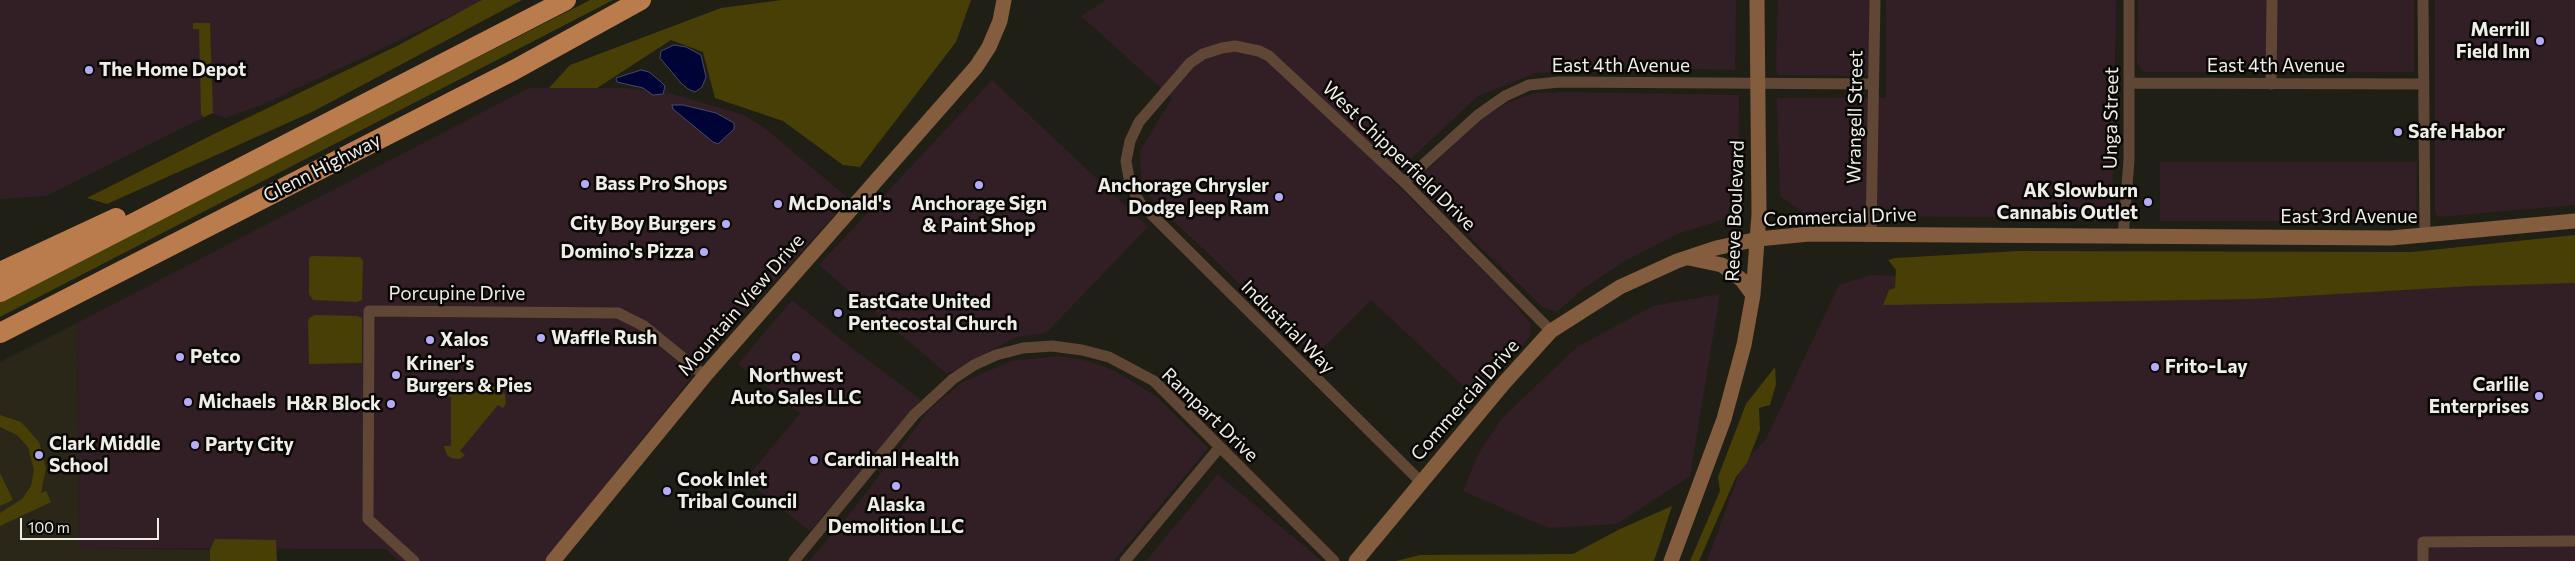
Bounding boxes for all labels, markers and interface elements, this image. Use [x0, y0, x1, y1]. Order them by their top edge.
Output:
place label: Merrill Field Inn [2456, 19, 2530, 63]
marker: Merrill Field Inn [2534, 35, 2546, 47]
street label: Wrangell Street [1842, 50, 1868, 184]
street label: East 4th Avenue [1552, 55, 1690, 77]
street label: East 4th Avenue [2207, 55, 2345, 77]
place label: The Home Depot [99, 59, 246, 81]
marker: The Home Depot [83, 64, 95, 76]
street label: Unga Street [2099, 67, 2123, 169]
street label: West Chipperfield Drive [1317, 77, 1481, 235]
place label: Safe Habor [2408, 121, 2505, 143]
marker: Safe Habor [2392, 126, 2404, 138]
street label: Glenn Highway [259, 129, 385, 207]
street label: Reeve Boulevard [1721, 140, 1749, 282]
place label: Bass Pro Shops [595, 173, 727, 195]
place label: Anchorage Chrysler Dodge Jeep Ram [1097, 175, 1269, 219]
marker: Bass Pro Shops [579, 178, 591, 190]
marker: Anchorage Sign & Paint Shop [973, 179, 985, 191]
place label: AK Slowburn Cannabis Outlet [1997, 180, 2138, 224]
marker: Anchorage Chrysler Dodge Jeep Ram [1273, 191, 1285, 203]
place label: McDonald's [788, 193, 891, 215]
place label: Anchorage Sign & Paint Shop [911, 193, 1047, 237]
marker: AK Slowburn Cannabis Outlet [2142, 196, 2154, 208]
marker: McDonald's [772, 198, 784, 210]
street label: Commercial Drive [1763, 203, 1917, 231]
street label: East 3rd Avenue [2280, 206, 2418, 228]
place label: City Boy Burgers [570, 213, 716, 235]
marker: City Boy Burgers [720, 218, 732, 230]
street label: Mountain View Drive [673, 229, 809, 381]
place label: Domino's Pizza [560, 241, 694, 263]
marker: Domino's Pizza [698, 246, 710, 258]
street label: Industrial Way [1236, 275, 1340, 379]
street label: Porcupine Drive [389, 283, 525, 305]
place label: EastGate United Pentecostal Church [848, 291, 1018, 335]
marker: EastGate United Pentecostal Church [832, 307, 844, 319]
place label: Waffle Rush [551, 327, 657, 349]
place label: Xalos [440, 329, 489, 351]
marker: Waffle Rush [535, 332, 547, 344]
marker: Xalos [424, 334, 436, 346]
street label: Commercial Drive [1406, 335, 1524, 465]
place label: Petco [190, 346, 241, 368]
marker: Petco [174, 351, 186, 363]
marker: Northwest Auto Sales LLC [790, 351, 802, 363]
place label: Kriner's Burgers & Pies [406, 353, 532, 397]
place label: Frito-Lay [2165, 356, 2248, 378]
marker: Frito-Lay [2149, 361, 2161, 373]
street label: Rampart Drive [1157, 363, 1263, 467]
place label: Northwest Auto Sales LLC [730, 365, 862, 409]
marker: Kriner's Burgers & Pies [390, 369, 402, 381]
place label: Carlile Enterprises [2429, 374, 2529, 418]
marker: Carlile Enterprises [2533, 390, 2545, 402]
place label: Michaels [198, 391, 276, 413]
place label: H&R Block [286, 393, 381, 415]
marker: Michaels [182, 396, 194, 408]
marker: H&R Block [385, 398, 397, 410]
place label: Clark Middle School [49, 433, 161, 477]
place label: Party City [205, 434, 294, 456]
marker: Party City [189, 439, 201, 451]
marker: Clark Middle School [33, 449, 45, 461]
place label: Cardinal Health [824, 449, 959, 471]
marker: Cardinal Health [808, 454, 820, 466]
place label: Cook Inlet Tribal Council [677, 469, 797, 513]
marker: Alaska Demolition LLC [890, 480, 902, 492]
marker: Cook Inlet Tribal Council [661, 485, 673, 497]
place label: Alaska Demolition LLC [828, 494, 964, 538]
scale bar [22, 508, 161, 540]
text: 100 m [28, 518, 70, 536]

